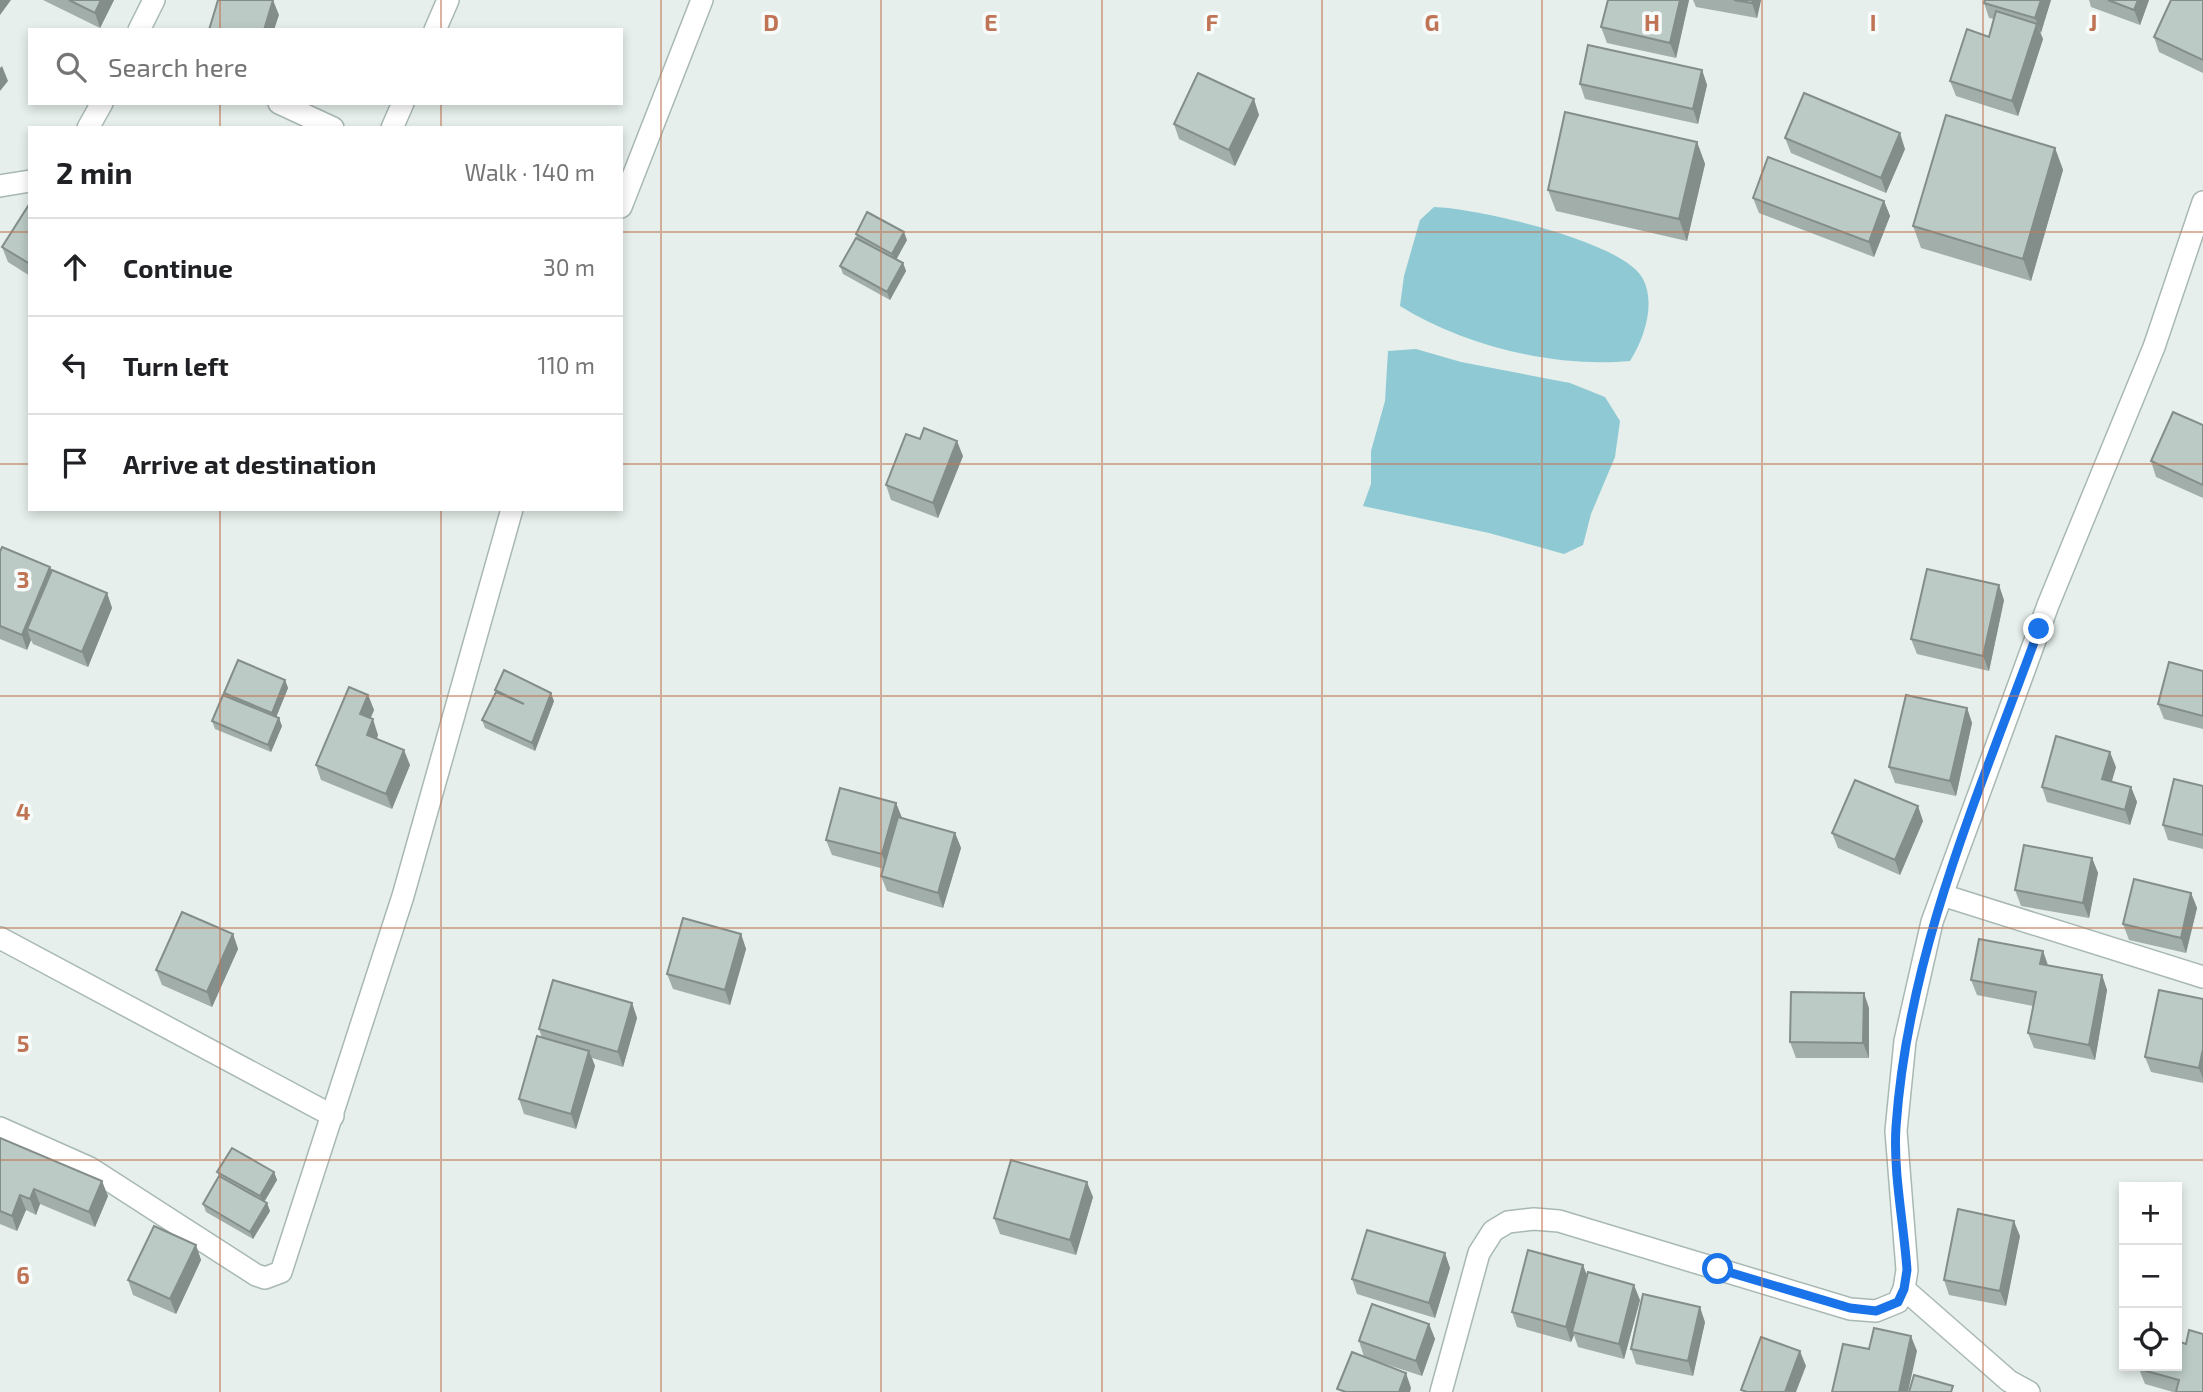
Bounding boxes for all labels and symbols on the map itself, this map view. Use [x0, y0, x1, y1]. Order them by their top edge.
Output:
text: D [763, 8, 779, 36]
text: E [984, 8, 998, 36]
text: F [1206, 8, 1219, 36]
text: G [1425, 8, 1439, 36]
text: H [1644, 8, 1660, 36]
text: I [1870, 8, 1876, 36]
text: J [2089, 8, 2097, 36]
text: 3 [16, 565, 30, 593]
route end [2023, 613, 2054, 644]
text: 4 [16, 797, 30, 825]
text: 5 [17, 1029, 29, 1057]
route start [1702, 1253, 1733, 1284]
text: 6 [16, 1261, 30, 1289]

